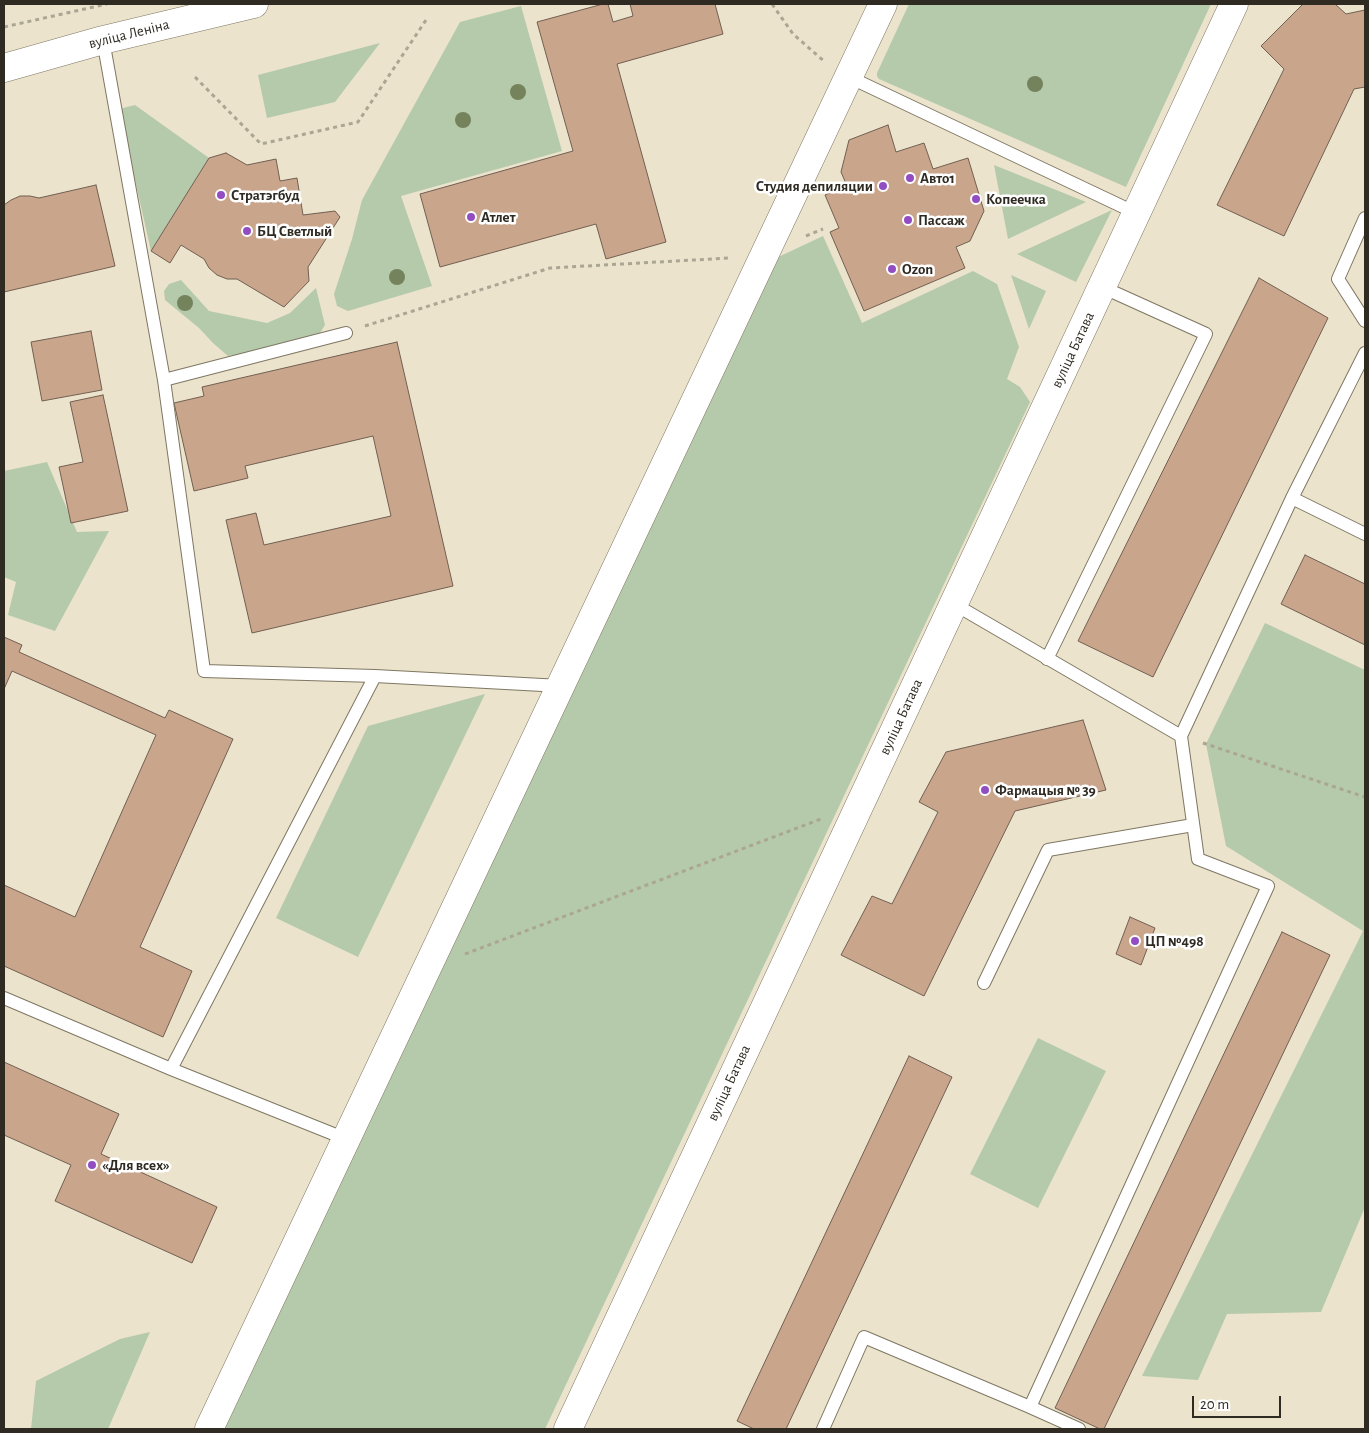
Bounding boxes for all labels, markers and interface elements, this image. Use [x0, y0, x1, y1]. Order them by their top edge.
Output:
street label: вуліца Леніна [87, 15, 171, 53]
place label: Авто1 [920, 169, 955, 187]
marker: Авто1 [904, 172, 916, 184]
place label: Студия депиляции [756, 177, 873, 195]
marker: Студия депиляции [877, 180, 889, 192]
place label: Стратэгбуд [231, 186, 300, 204]
marker: Стратэгбуд [215, 189, 227, 201]
place label: Копеечка [986, 190, 1046, 208]
marker: Копеечка [970, 193, 982, 205]
place label: Атлет [481, 208, 516, 226]
marker: Атлет [465, 211, 477, 223]
place label: Пассаж [918, 211, 965, 229]
marker: Пассаж [902, 214, 914, 226]
place label: БЦ Светлый [257, 222, 332, 240]
marker: БЦ Светлый [241, 225, 253, 237]
place label: Ozon [902, 260, 933, 278]
marker: Ozon [886, 263, 898, 275]
street label: вуліца Батава [1048, 309, 1098, 391]
street label: вуліца Батава [876, 676, 926, 758]
place label: Фармацыя № 39 [995, 781, 1096, 799]
marker: Фармацыя № 39 [979, 784, 991, 796]
place label: ЦП №498 [1145, 932, 1204, 950]
marker: ЦП №498 [1129, 935, 1141, 947]
street label: вуліца Батава [704, 1042, 754, 1124]
place label: «Для всех» [102, 1156, 170, 1174]
marker: «Для всех» [86, 1159, 98, 1171]
scale bar [1194, 1386, 1283, 1418]
text: 20 m [1200, 1397, 1229, 1412]

